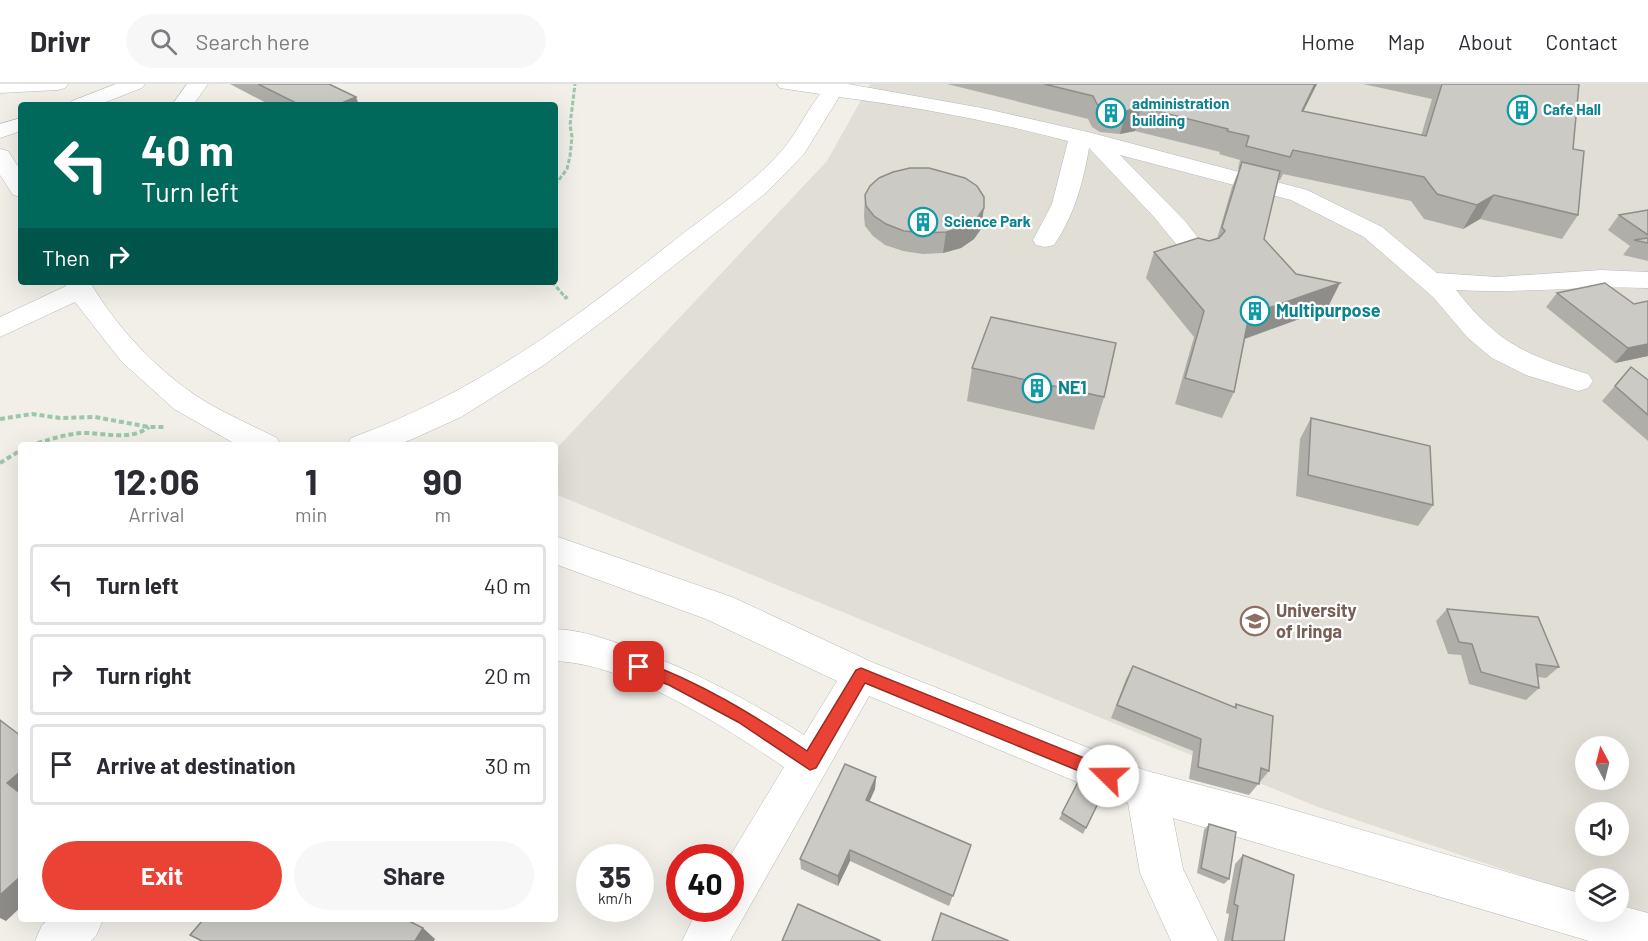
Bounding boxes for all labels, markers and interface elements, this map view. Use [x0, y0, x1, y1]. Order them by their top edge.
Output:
search box [126, 14, 546, 68]
text: Drivr [30, 24, 90, 58]
icon: search [147, 25, 180, 58]
text: Search here [195, 28, 310, 54]
text: Home [1301, 29, 1355, 54]
text: Map [1388, 29, 1425, 54]
text: About [1458, 29, 1513, 54]
text: Contact [1546, 29, 1618, 54]
place label: administration building [1132, 94, 1230, 129]
building icon: Cafe Hall [1506, 94, 1538, 126]
building icon: administration building [1095, 97, 1127, 129]
place label: Cafe Hall [1543, 100, 1601, 118]
text: 40 m [141, 124, 234, 174]
icon: left [42, 126, 120, 204]
text: Turn left [141, 175, 239, 207]
building icon: Science Park [907, 206, 939, 238]
place label: Science Park [944, 212, 1031, 230]
icon: right [102, 240, 135, 273]
text: Then [42, 244, 90, 270]
building icon: Multipurpose [1239, 295, 1271, 327]
place label: Multipurpose [1276, 299, 1381, 321]
building icon: NE1 [1021, 372, 1053, 404]
place label: NE1 [1058, 376, 1087, 398]
text: 12:06 [114, 459, 199, 502]
text: 1 [305, 459, 317, 502]
text: 90 [423, 459, 462, 502]
text: Arrival [129, 502, 184, 526]
text: min [295, 502, 327, 526]
text: m [434, 502, 451, 526]
icon: left [45, 568, 78, 601]
text: Turn left [96, 572, 179, 598]
text: 40 m [484, 572, 531, 598]
place label: University of Iringa [1276, 599, 1357, 642]
school or university icon: University of Iringa [1239, 605, 1271, 637]
pin [613, 641, 664, 692]
icon: arrive [622, 650, 655, 683]
icon: right [45, 658, 78, 691]
text: Turn right [96, 662, 191, 688]
text: 20 m [484, 662, 531, 688]
north arrow [1575, 736, 1629, 790]
map controls [1575, 736, 1629, 922]
position arrow [1076, 744, 1140, 808]
icon: arrive [45, 748, 78, 781]
text: Arrive at destination [96, 752, 295, 778]
text: 30 m [485, 752, 531, 778]
button: sound [1575, 802, 1629, 856]
button: Exit [42, 841, 282, 910]
button: Share [294, 841, 534, 910]
speed limit sign: 40 [666, 844, 744, 922]
text: 35 [599, 858, 631, 894]
button: layers [1575, 868, 1629, 922]
text: km/h [598, 889, 632, 907]

